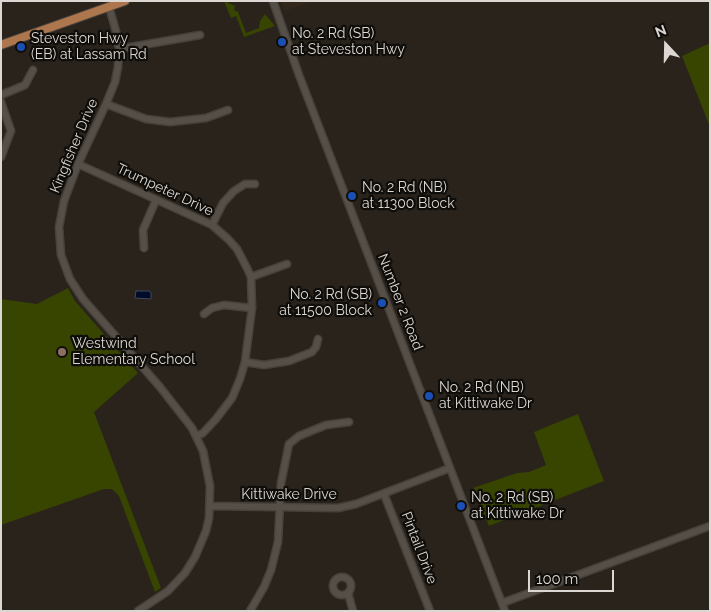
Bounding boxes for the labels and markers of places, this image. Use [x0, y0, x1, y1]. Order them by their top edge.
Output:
place label: No. 2 Rd (SB) at Steveston Hwy [292, 26, 405, 58]
place label: Steveston Hwy (EB) at Lassam Rd [31, 31, 147, 64]
marker: No. 2 Rd (SB) at Steveston Hwy [276, 36, 288, 48]
marker: Steveston Hwy (EB) at Lassam Rd [15, 41, 27, 53]
place label: No. 2 Rd (NB) at 11300 Block [362, 180, 455, 212]
marker: No. 2 Rd (NB) at 11300 Block [346, 190, 358, 202]
place label: No. 2 Rd (SB) at 11500 Block [279, 287, 372, 320]
marker: No. 2 Rd (SB) at 11500 Block [376, 297, 388, 309]
place label: Westwind Elementary School [72, 336, 195, 368]
marker: Westwind Elementary School [56, 346, 68, 358]
place label: No. 2 Rd (NB) at Kittiwake Dr [439, 380, 532, 412]
marker: No. 2 Rd (NB) at Kittiwake Dr [423, 390, 435, 402]
place label: No. 2 Rd (SB) at Kittiwake Dr [471, 490, 564, 522]
marker: No. 2 Rd (SB) at Kittiwake Dr [455, 500, 467, 512]

